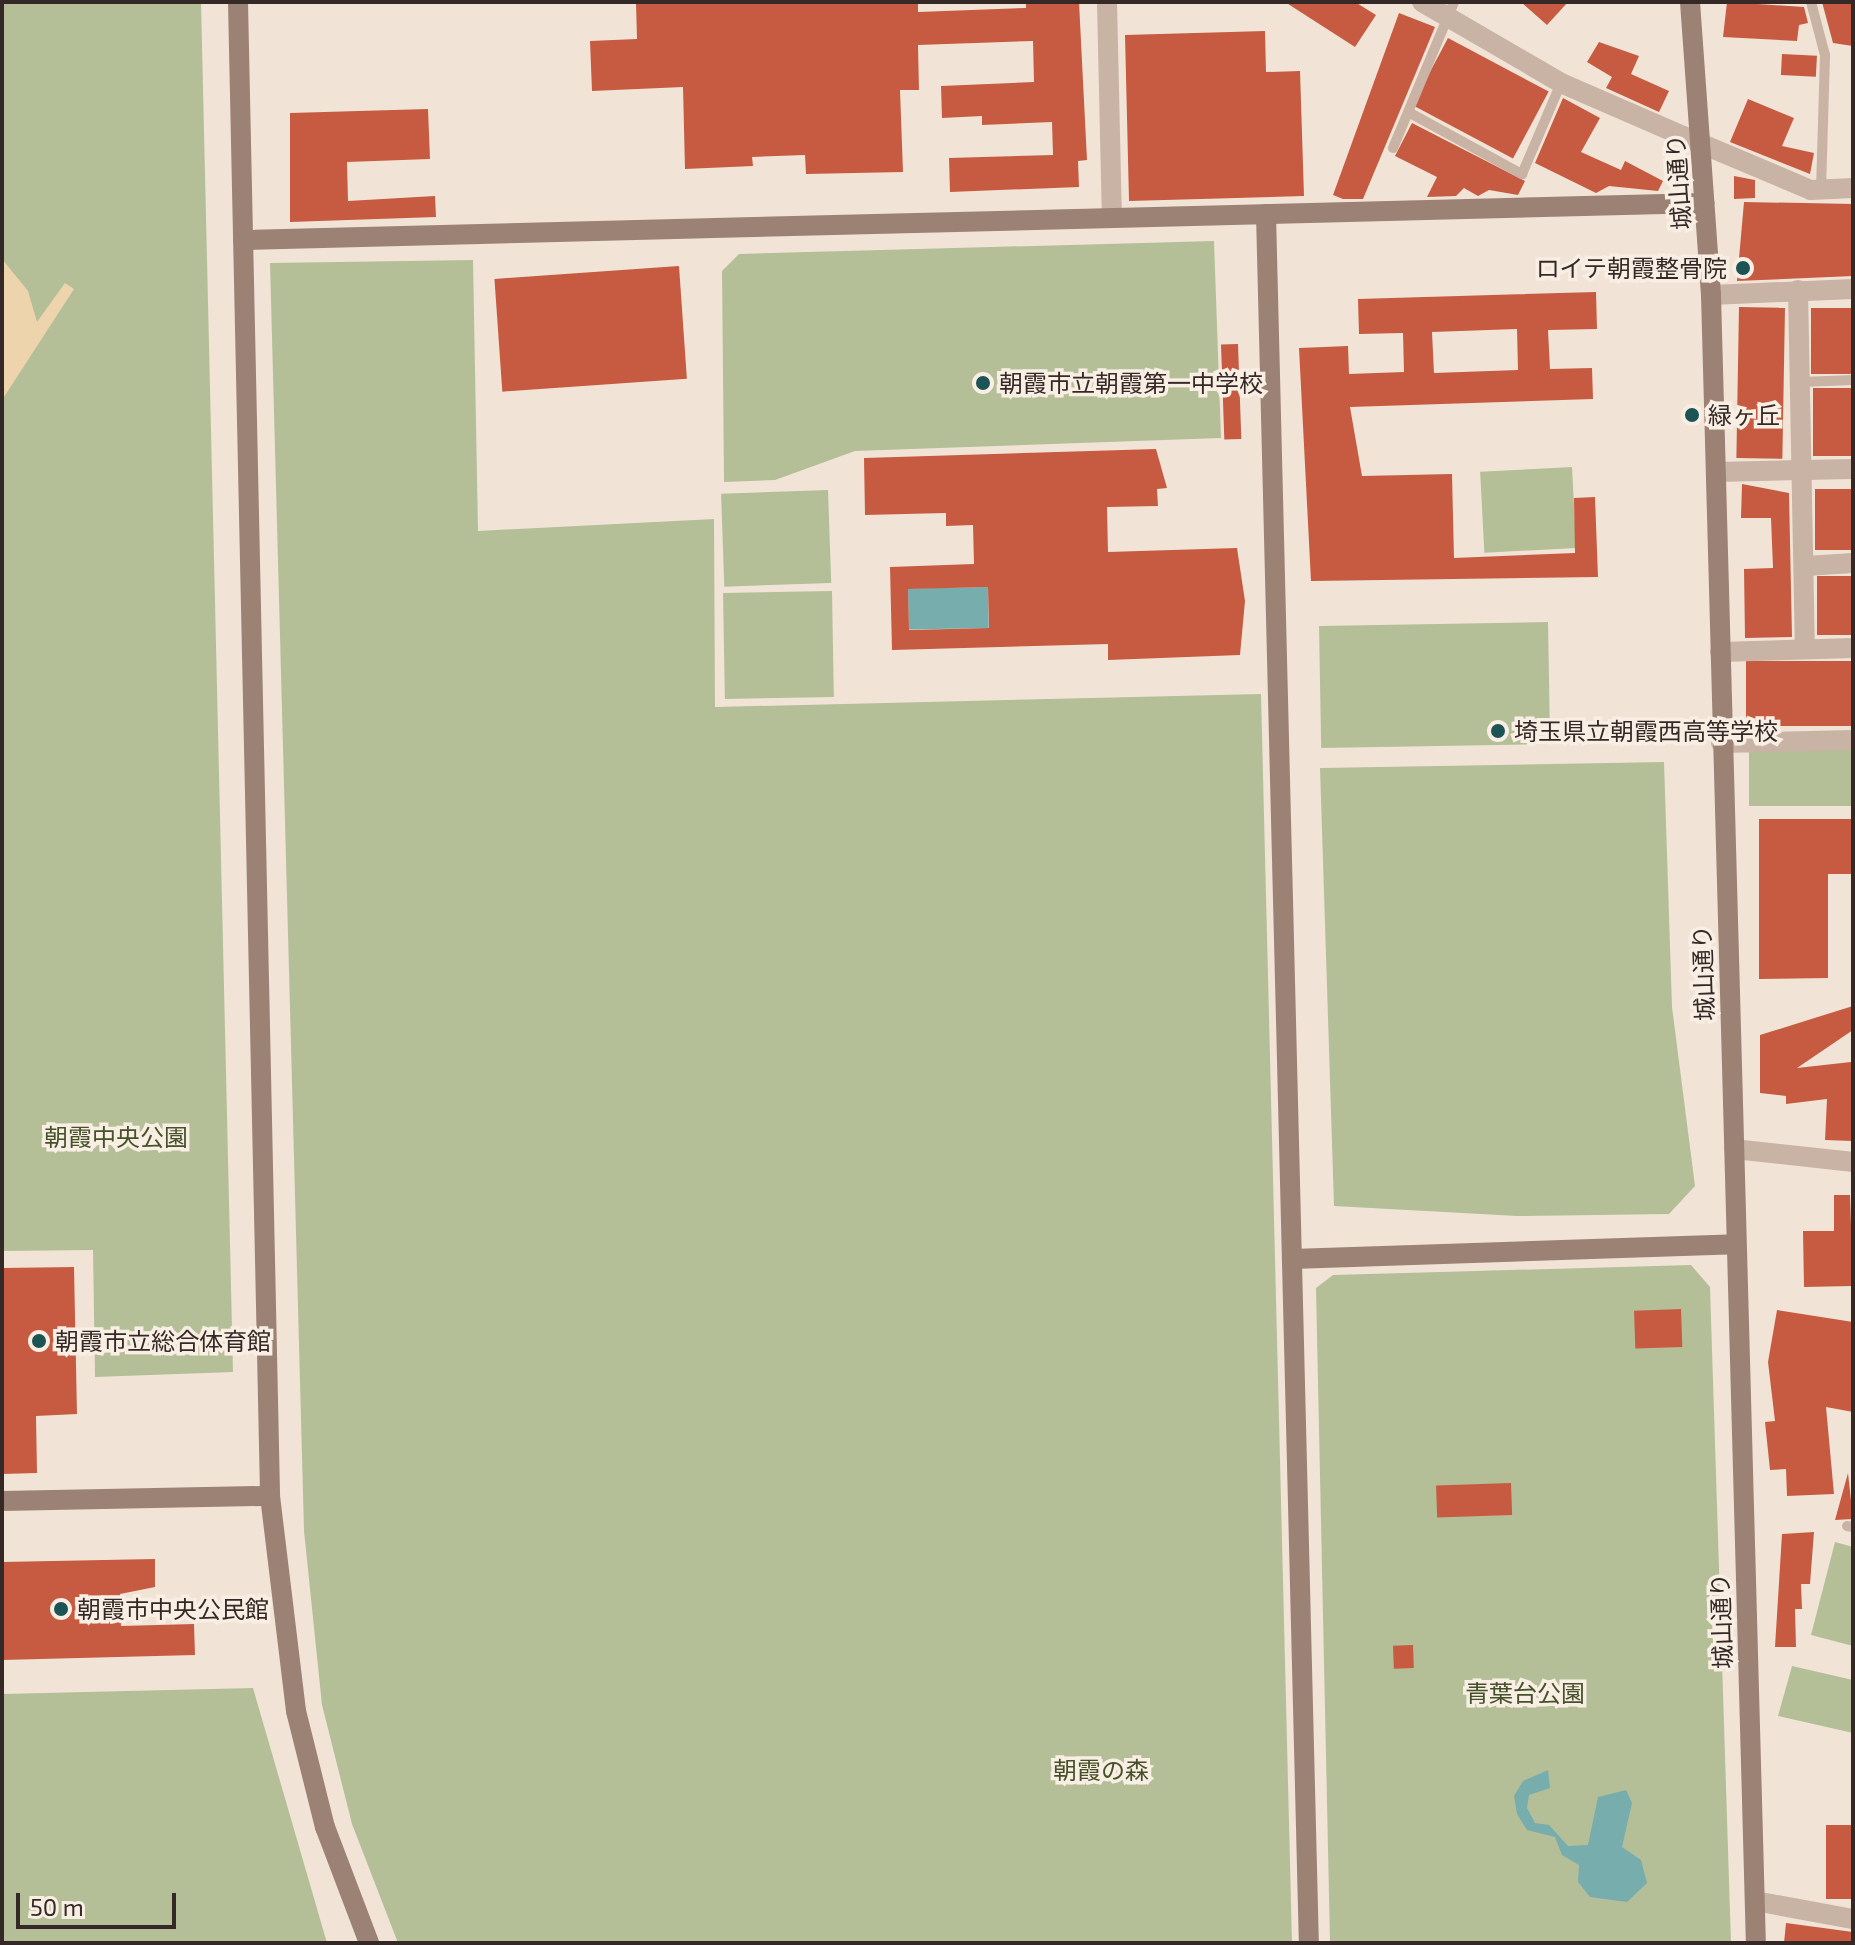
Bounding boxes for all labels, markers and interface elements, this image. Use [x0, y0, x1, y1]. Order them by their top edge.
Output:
street label: 城山通り [1660, 133, 1696, 231]
place label: ロイテ朝霞整骨院 [1535, 254, 1727, 282]
marker: ロイテ朝霞整骨院 [1734, 259, 1752, 277]
place label: 朝霞市立朝霞第一中学校 [999, 369, 1263, 397]
marker: 朝霞市立朝霞第一中学校 [974, 374, 992, 392]
place label: 緑ヶ丘 [1708, 401, 1780, 429]
marker: 緑ヶ丘 [1683, 406, 1701, 424]
place label: 埼玉県立朝霞西高等学校 [1514, 717, 1778, 745]
marker: 埼玉県立朝霞西高等学校 [1489, 722, 1507, 740]
street label: 城山通り [1687, 925, 1719, 1021]
park label: 朝霞中央公園 [44, 1123, 188, 1151]
place label: 朝霞市立総合体育館 [55, 1327, 271, 1355]
marker: 朝霞市立総合体育館 [30, 1332, 48, 1350]
street label: 城山通り [1705, 1573, 1737, 1669]
place label: 朝霞市中央公民館 [77, 1595, 269, 1623]
marker: 朝霞市中央公民館 [52, 1600, 70, 1618]
park label: 青葉台公園 [1465, 1679, 1585, 1707]
park label: 朝霞の森 [1053, 1756, 1149, 1784]
scale bar [20, 1877, 180, 1927]
text: 50 m [30, 1892, 84, 1921]

